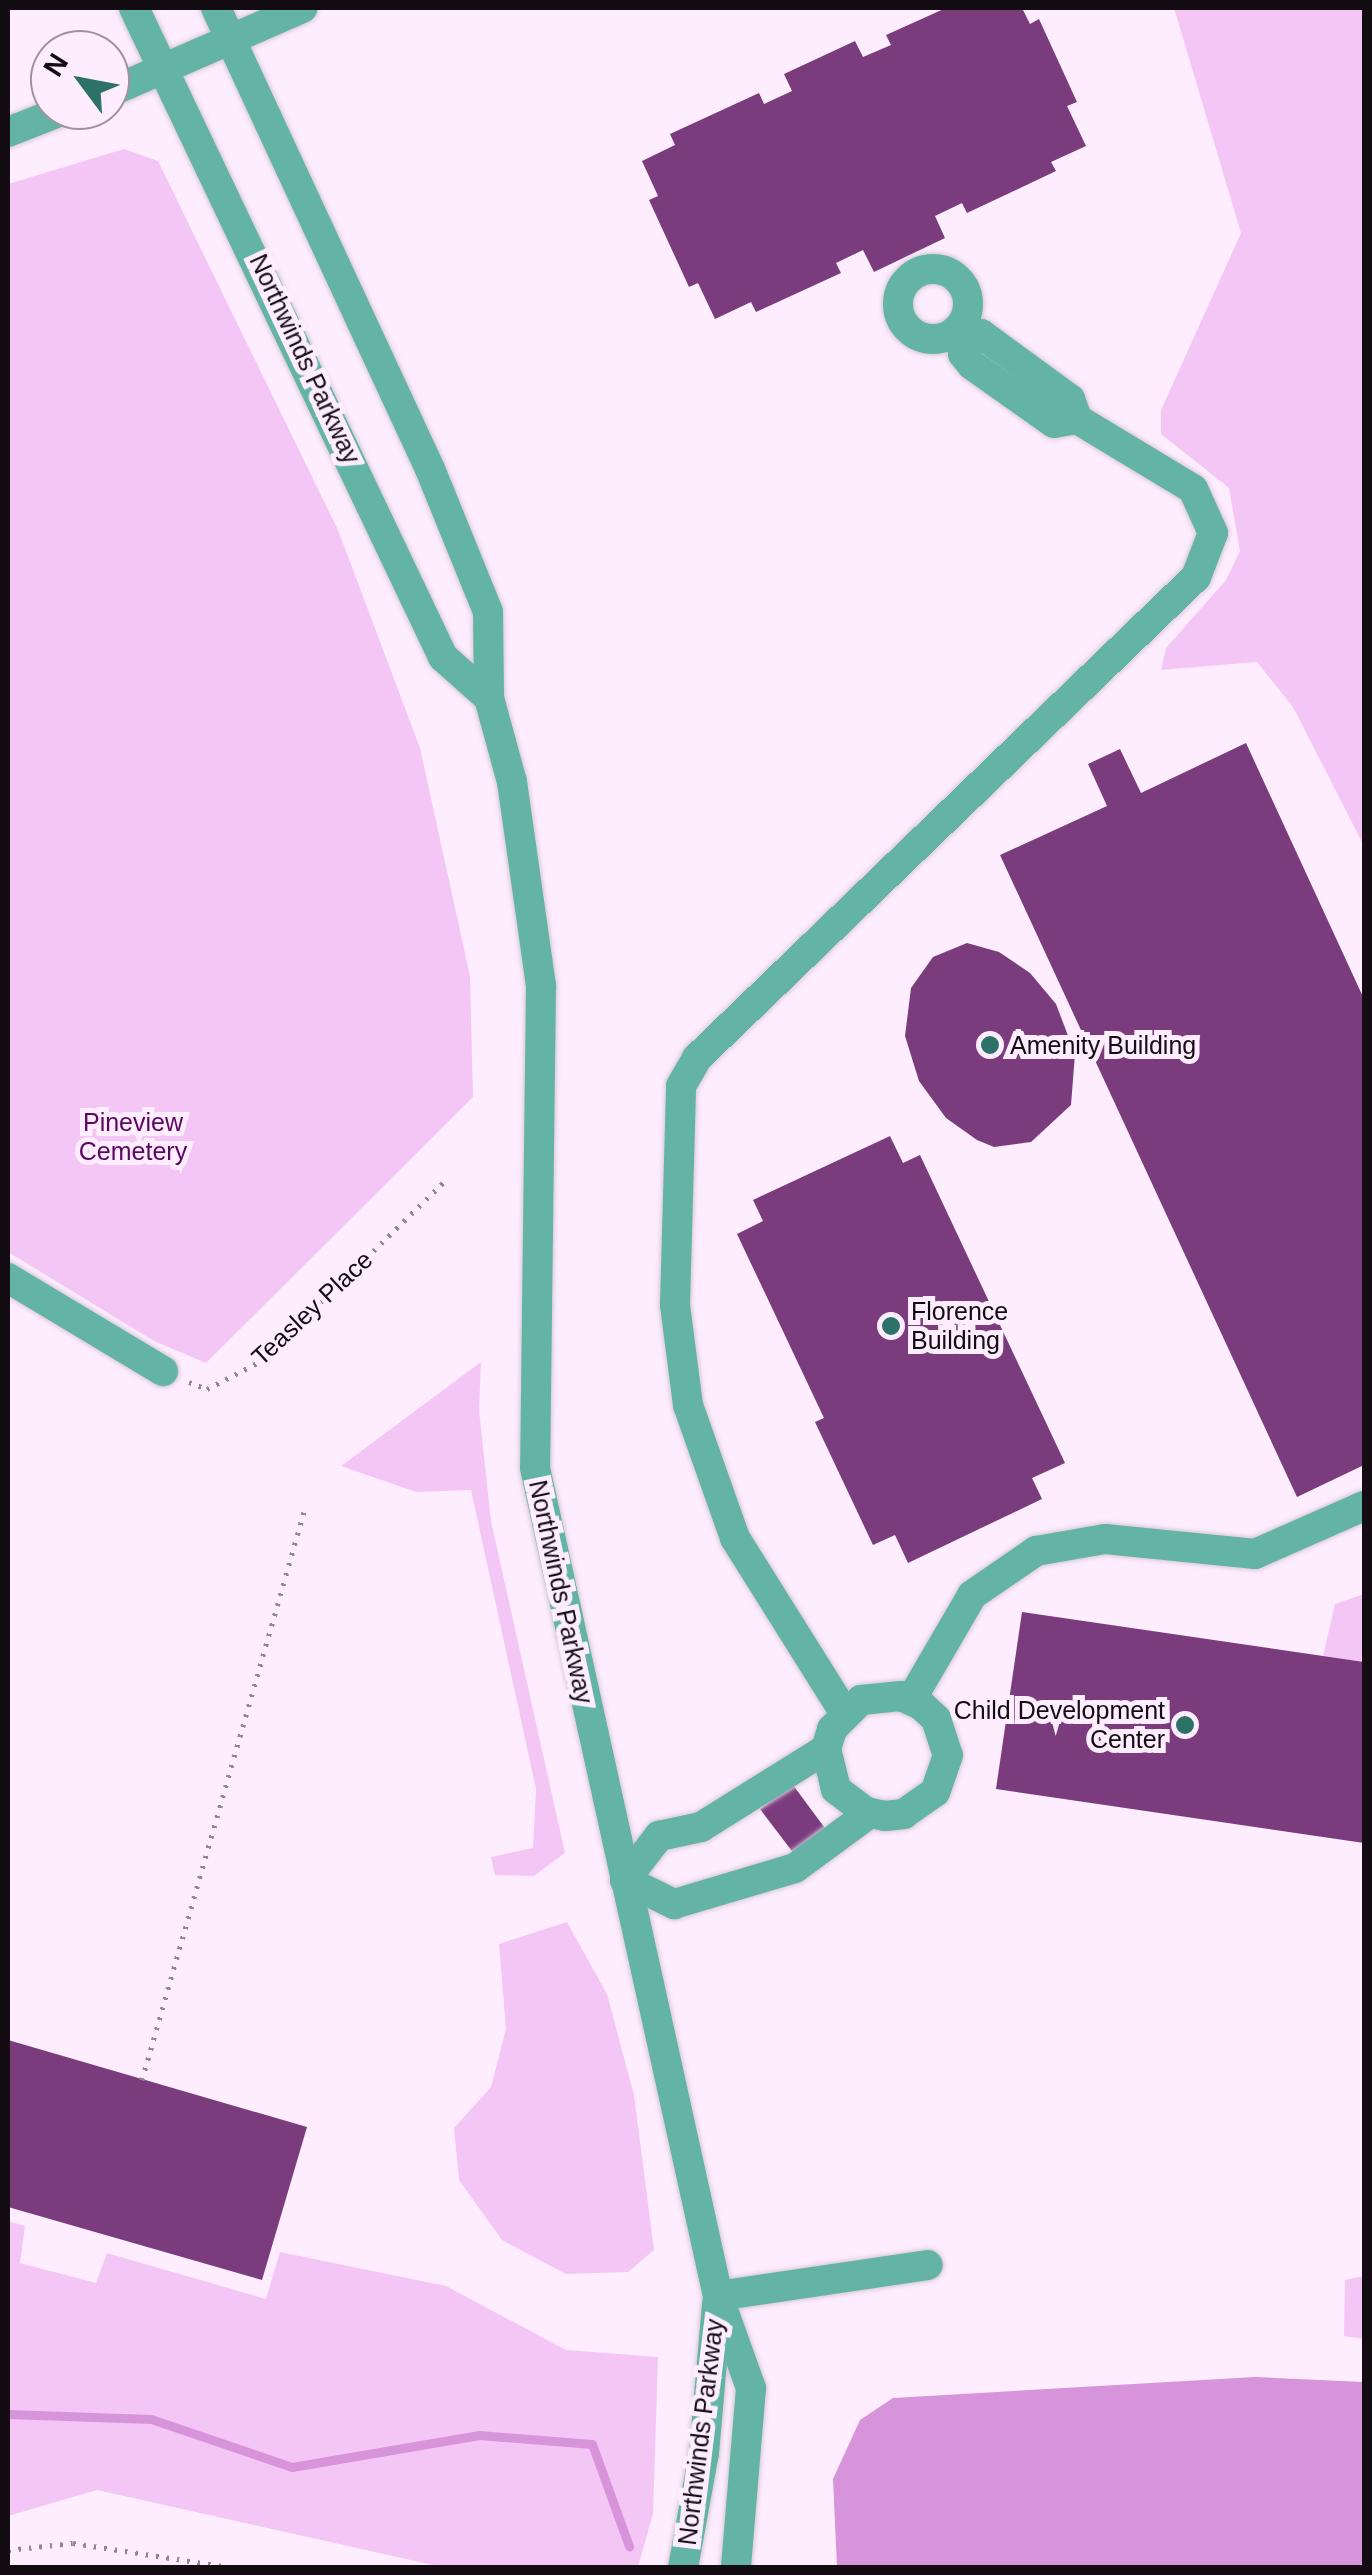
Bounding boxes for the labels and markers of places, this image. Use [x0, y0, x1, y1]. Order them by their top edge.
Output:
place label: Amenity Building [1010, 1030, 1196, 1060]
marker: Amenity Building [979, 1034, 1001, 1056]
place label: Florence Building [911, 1297, 1008, 1356]
marker: Florence Building [880, 1315, 902, 1337]
place label: Child Development Center [954, 1696, 1165, 1755]
marker: Child Development Center [1174, 1714, 1196, 1736]

